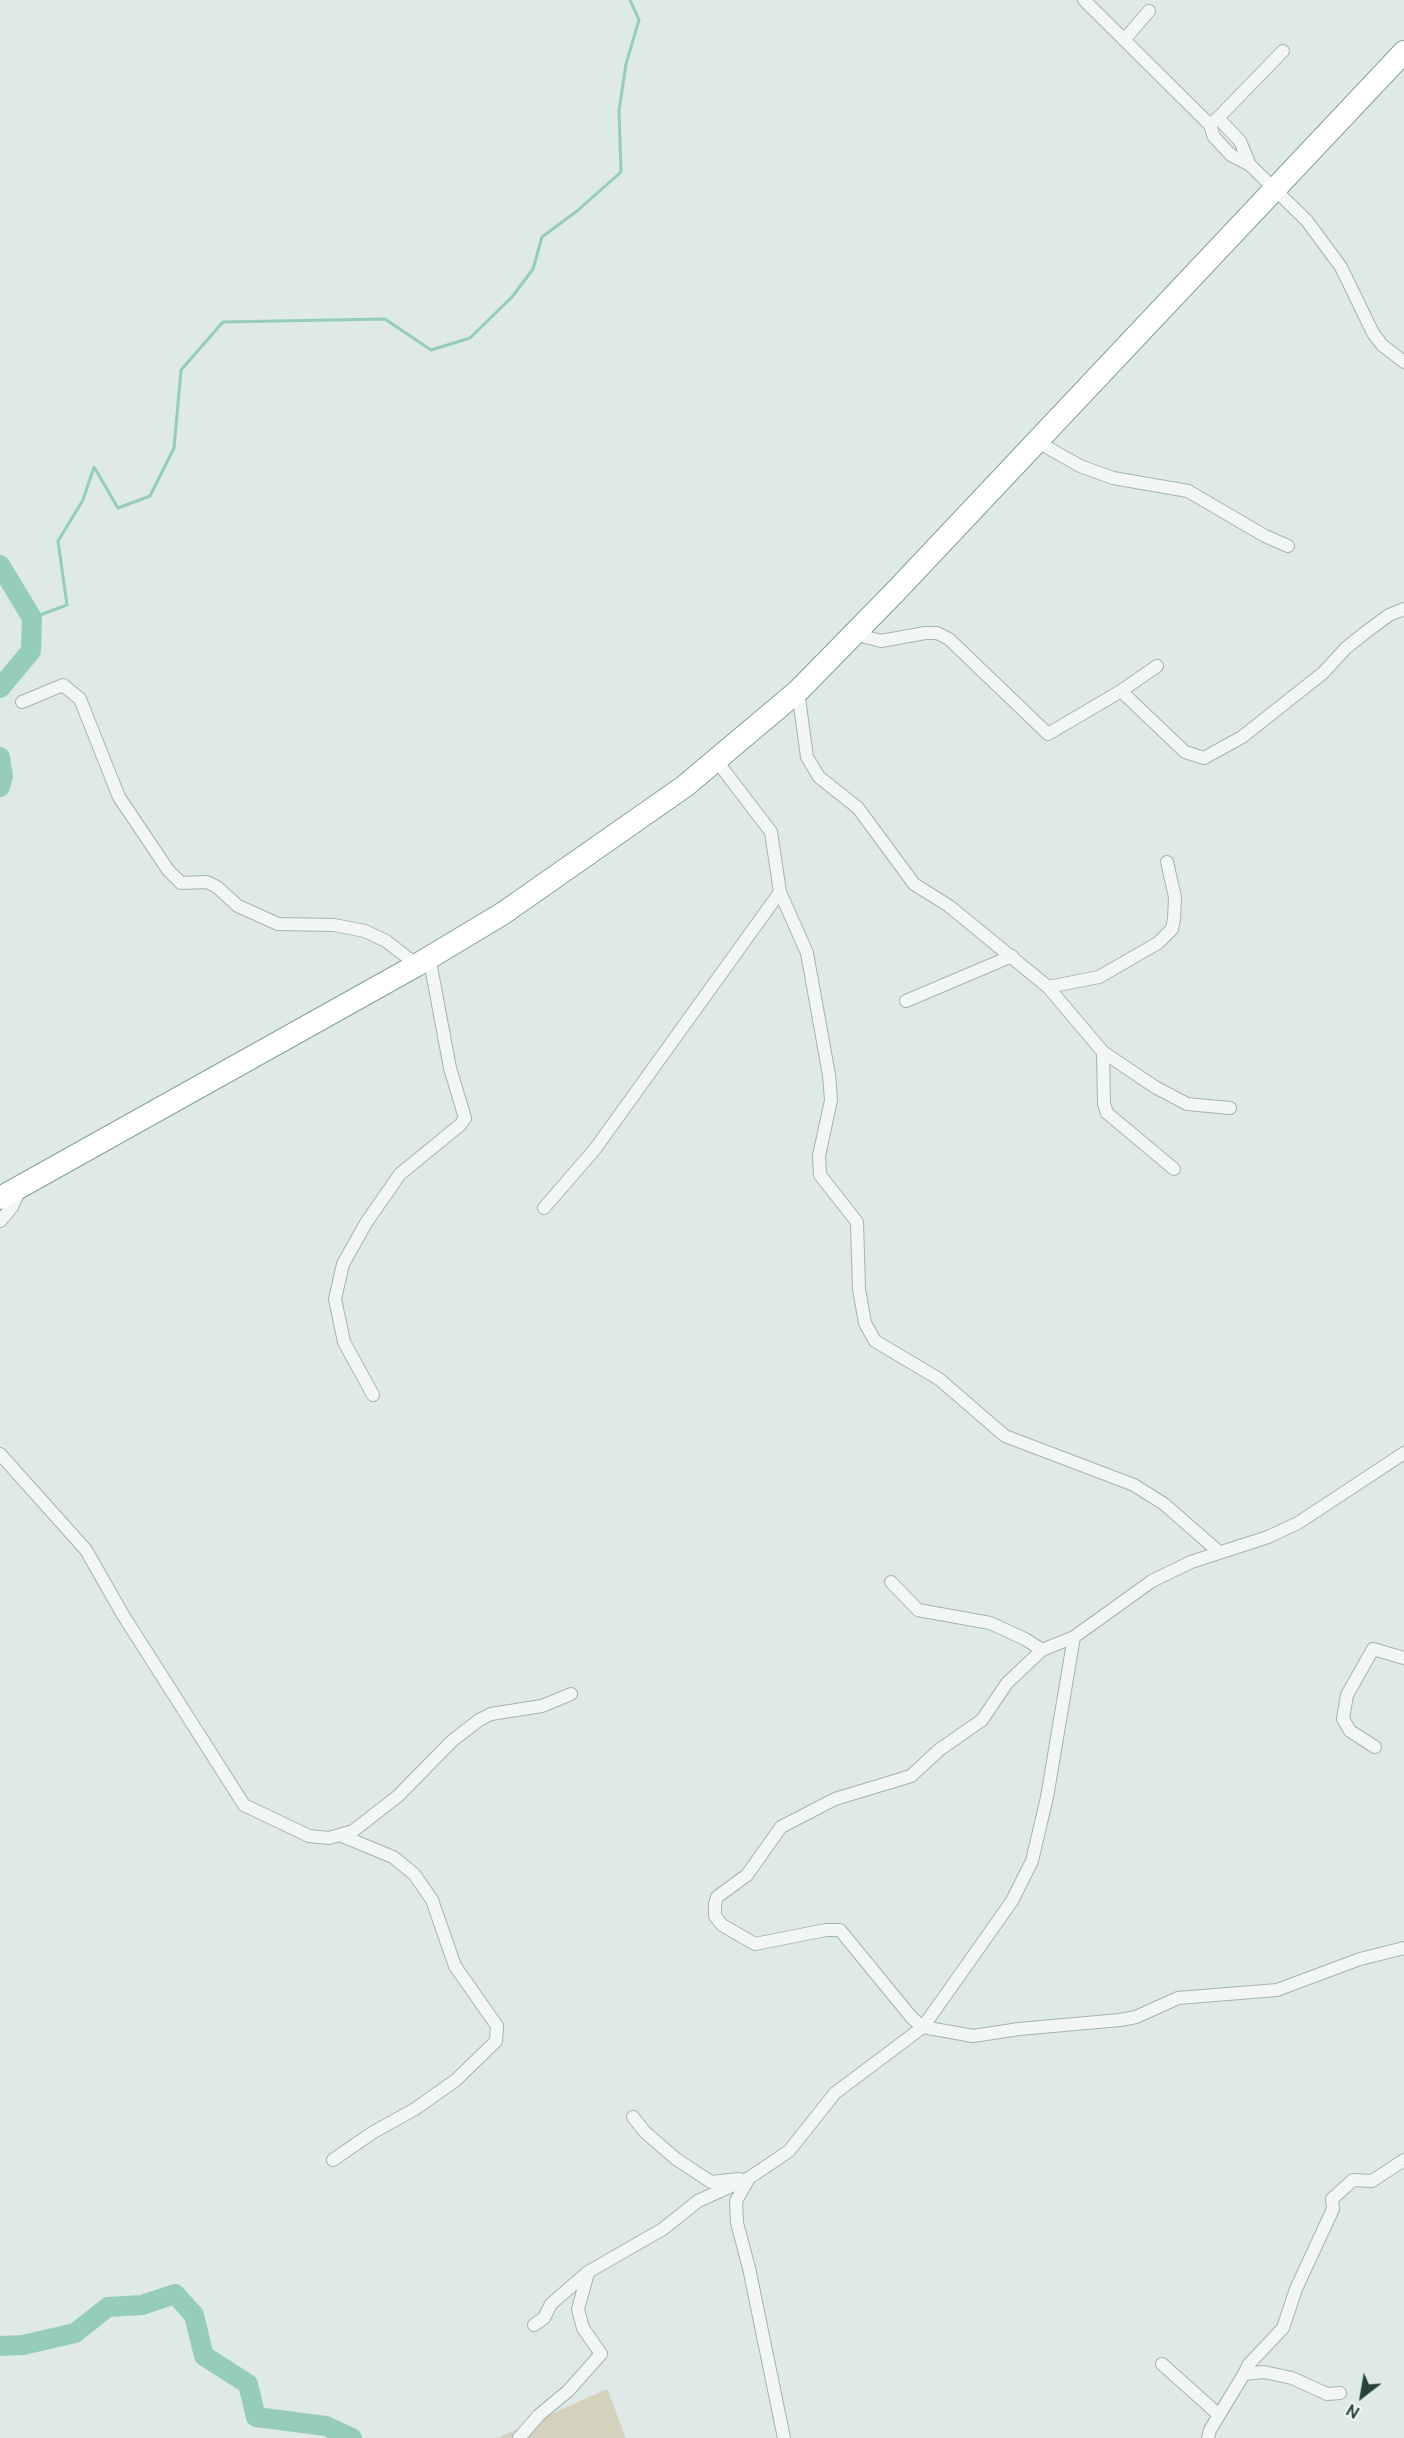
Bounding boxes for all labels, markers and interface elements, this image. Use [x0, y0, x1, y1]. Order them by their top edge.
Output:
north arrow [1332, 2366, 1392, 2426]
text: N [1343, 2401, 1362, 2422]

